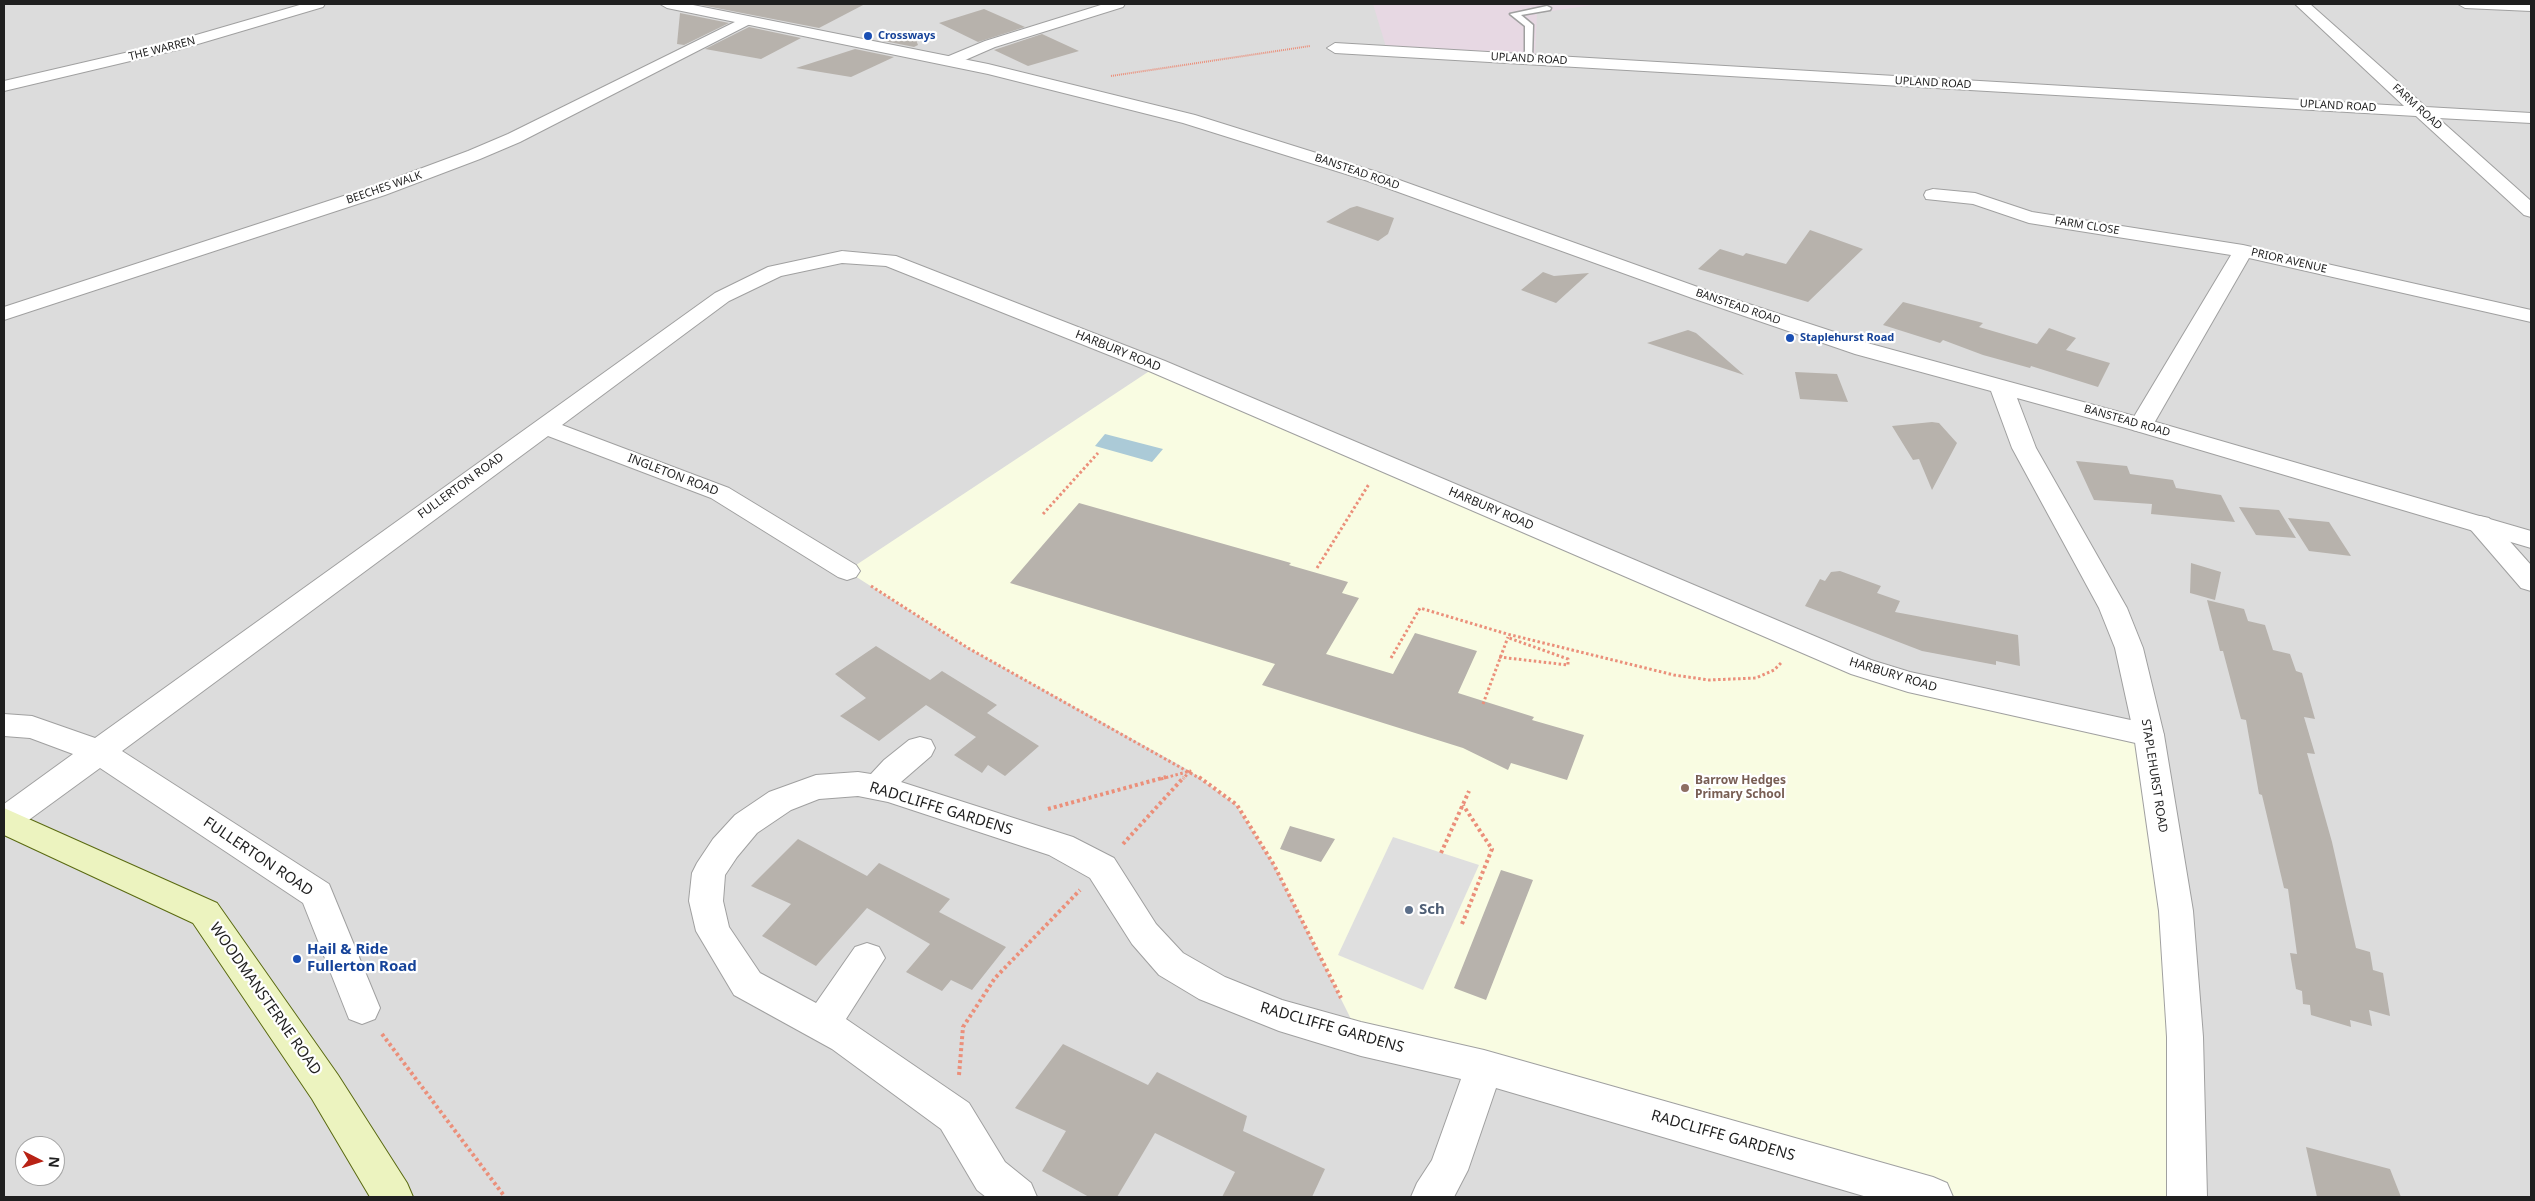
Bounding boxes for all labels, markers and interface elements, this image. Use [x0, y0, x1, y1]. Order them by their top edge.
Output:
place label: Crossways [878, 29, 935, 43]
marker: Crossways [862, 30, 874, 42]
street label: THE WARREN [127, 34, 197, 64]
street label: UPLAND ROAD [1490, 50, 1568, 68]
street label: UPLAND ROAD [1894, 74, 1972, 92]
street label: FARM ROAD [2389, 81, 2445, 133]
street label: UPLAND ROAD [2299, 97, 2377, 115]
street label: BANSTEAD ROAD [1313, 151, 1401, 193]
street label: BEECHES WALK [345, 169, 423, 207]
street label: FARM CLOSE [2054, 214, 2120, 238]
street label: PRIOR AVENUE [2250, 246, 2328, 276]
street label: BANSTEAD ROAD [1694, 286, 1782, 328]
street label: HARBURY ROAD [1073, 327, 1163, 375]
place label: Staplehurst Road [1800, 331, 1894, 345]
marker: Staplehurst Road [1784, 332, 1796, 344]
street label: BANSTEAD ROAD [2082, 402, 2172, 440]
street label: FULLERTON ROAD [415, 450, 507, 522]
street label: INGLETON ROAD [626, 451, 720, 499]
street label: HARBURY ROAD [1446, 485, 1536, 533]
street label: HARBURY ROAD [1847, 655, 1939, 695]
street label: STAPLEHURST ROAD [2138, 718, 2170, 834]
place label: Barrow Hedges Primary School [1695, 774, 1786, 802]
street label: RADCLIFFE GARDENS [867, 779, 1015, 839]
marker: Barrow Hedges Primary School [1679, 782, 1691, 794]
street label: FULLERTON ROAD [200, 814, 316, 900]
place label: Sch [1419, 901, 1445, 919]
marker: Sch [1403, 904, 1415, 916]
street label: WOODMANSTERNE ROAD [205, 919, 325, 1079]
place label: Hail & Ride Fullerton Road [307, 941, 417, 976]
marker: Hail & Ride Fullerton Road [291, 953, 303, 965]
street label: RADCLIFFE GARDENS [1258, 999, 1406, 1057]
street label: RADCLIFFE GARDENS [1649, 1107, 1797, 1165]
north arrow [15, 1136, 65, 1186]
text: N [44, 1156, 64, 1169]

